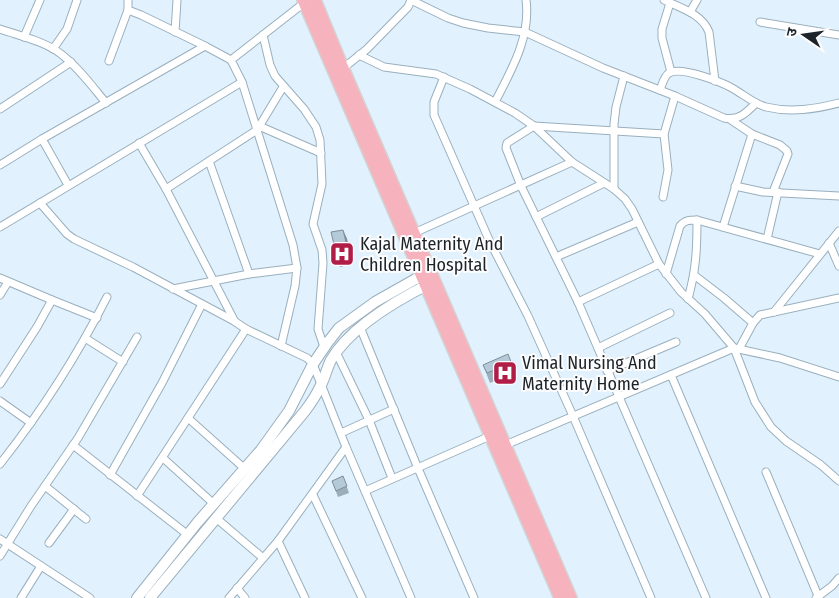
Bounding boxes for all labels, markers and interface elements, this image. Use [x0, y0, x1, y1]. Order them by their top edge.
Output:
north arrow [779, 10, 829, 60]
text: उ [783, 26, 801, 38]
place label: Kajal Maternity And Children Hospital [360, 233, 503, 276]
hospital icon: Kajal Maternity And Children Hospital [329, 241, 355, 267]
place label: Vimal Nursing And Maternity Home [522, 352, 657, 395]
hospital icon: Vimal Nursing And Maternity Home [492, 360, 518, 386]

